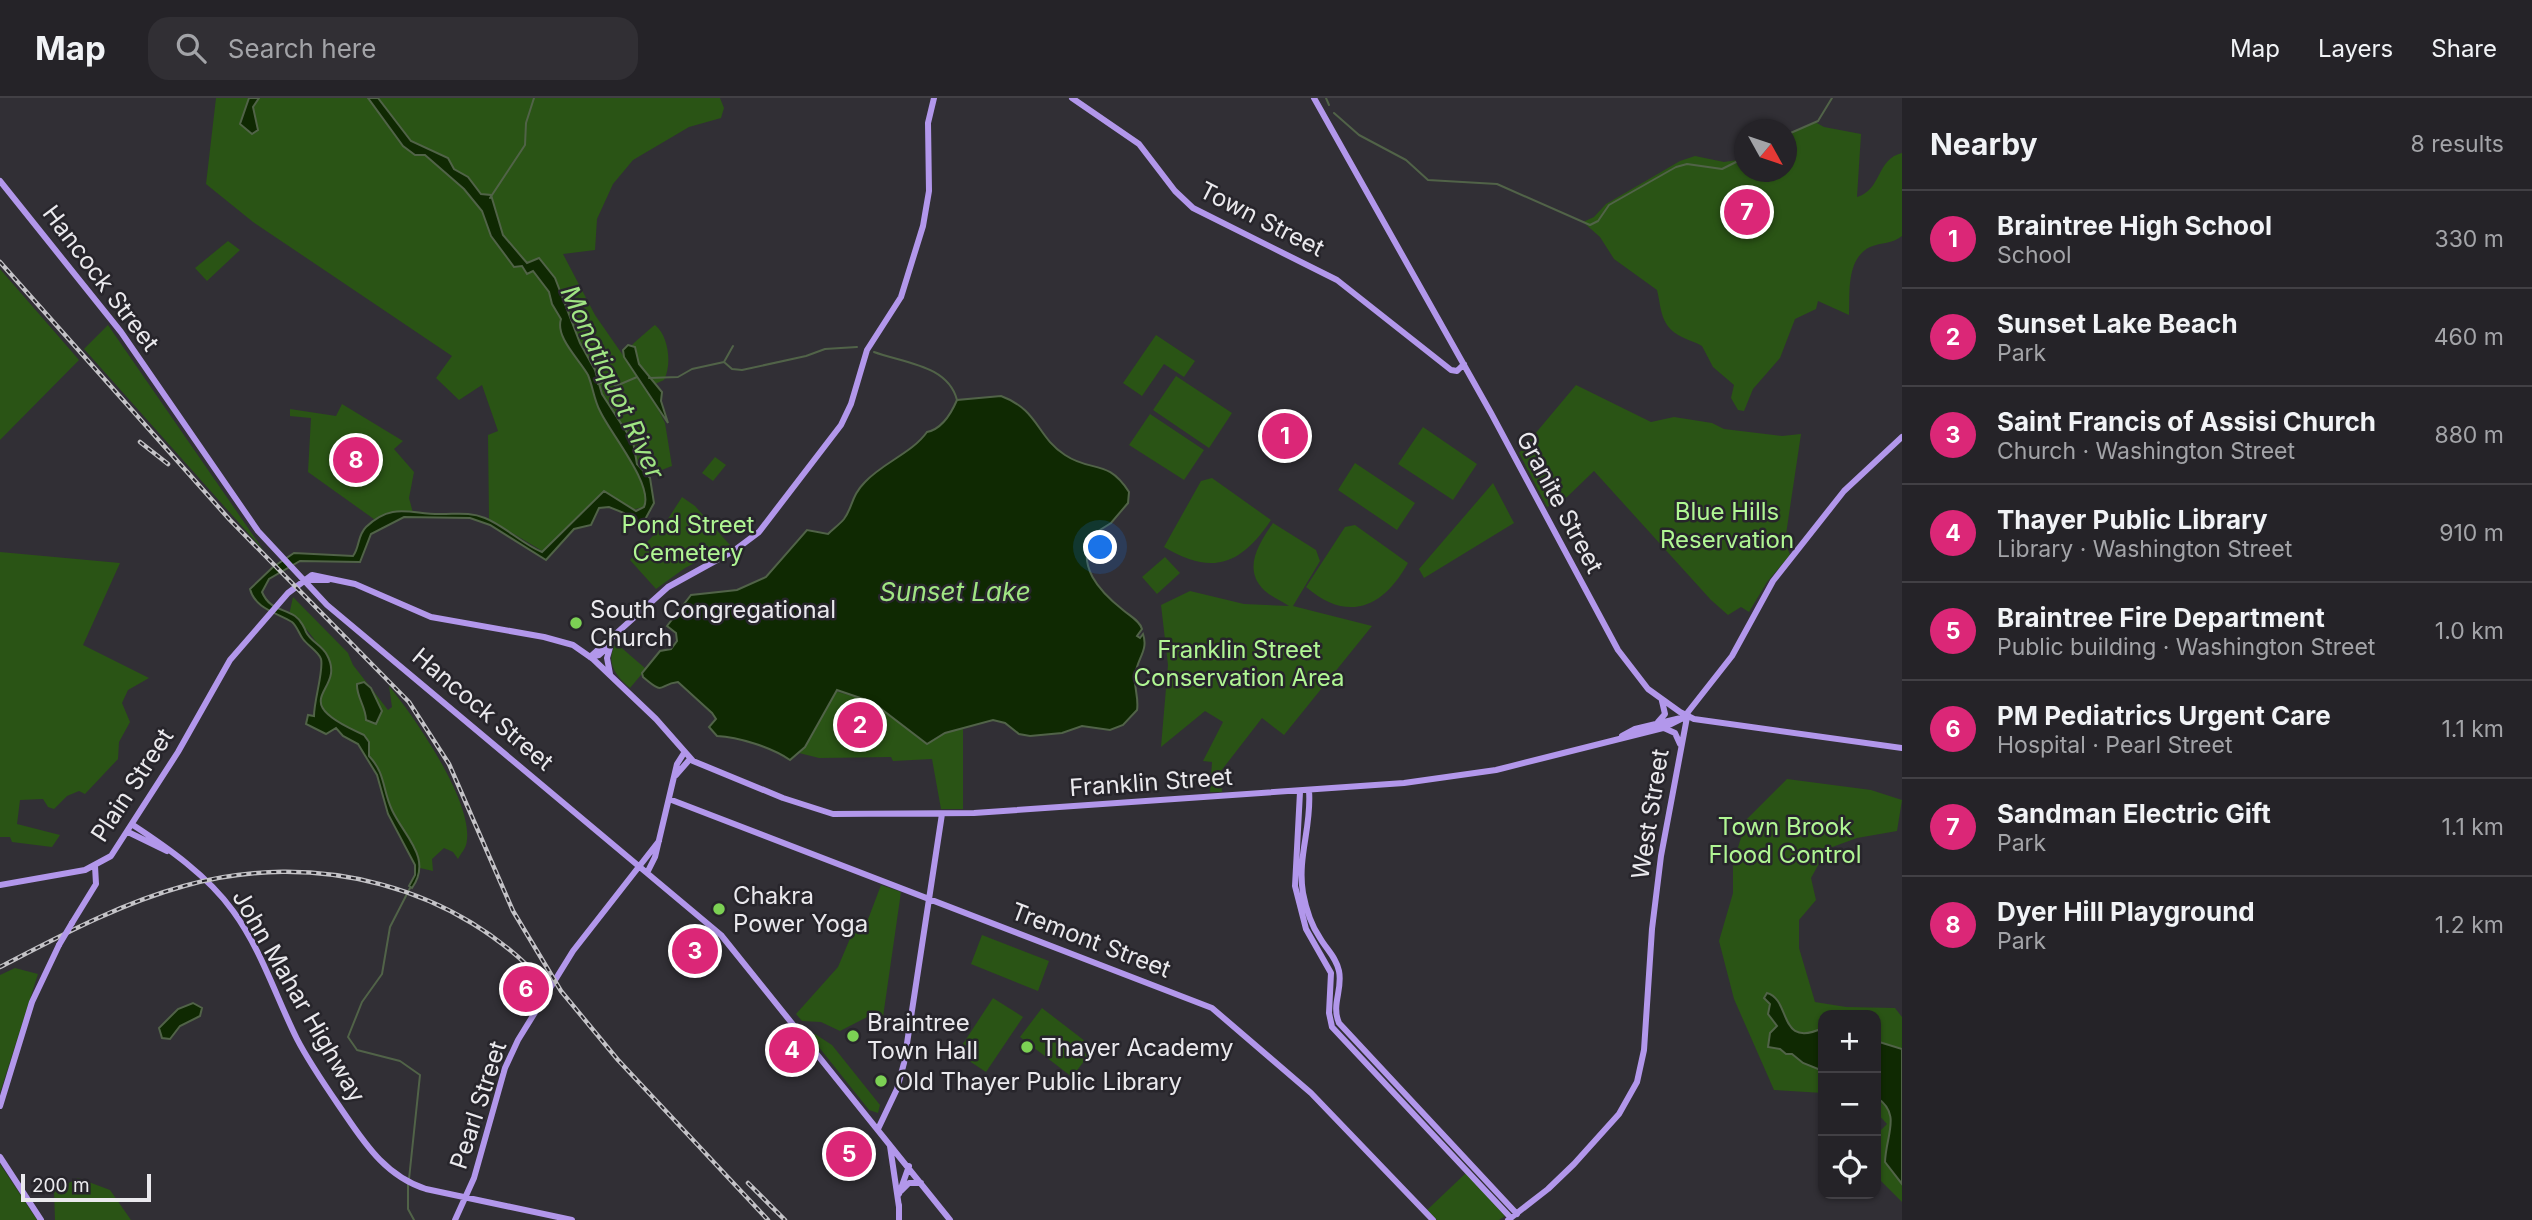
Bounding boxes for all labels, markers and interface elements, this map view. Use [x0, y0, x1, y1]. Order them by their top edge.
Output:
search box [148, 17, 638, 80]
text: Map [35, 28, 106, 68]
icon: search [172, 29, 210, 67]
text: Search here [228, 33, 376, 64]
text: Map [2230, 34, 2280, 63]
text: Layers [2318, 34, 2393, 63]
text: Share [2431, 34, 2497, 63]
north arrow [1734, 119, 1797, 182]
text: Nearby [1930, 126, 2038, 162]
text: 8 results [2411, 130, 2504, 158]
street label: Town Street [1195, 175, 1329, 263]
pin: 7 [1724, 186, 1770, 238]
street label: Hancock Street [37, 199, 165, 357]
text: Braintree High School [1997, 210, 2272, 241]
text: 1 [1948, 225, 1958, 253]
text: 330 m [2434, 225, 2504, 253]
text: School [1997, 241, 2072, 269]
water label: Monatiquot River [555, 280, 672, 485]
text: Sunset Lake Beach [1997, 308, 2238, 339]
text: 2 [1946, 323, 1960, 351]
text: 460 m [2434, 323, 2504, 351]
text: Park [1997, 339, 2046, 367]
text: Saint Francis of Assisi Church [1997, 406, 2376, 437]
pin: 1 [1262, 410, 1308, 462]
text: 3 [1946, 421, 1960, 449]
text: 880 m [2434, 421, 2504, 449]
street label: Granite Street [1510, 426, 1610, 578]
pin: 8 [333, 434, 379, 486]
text: Church · Washington Street [1997, 437, 2295, 465]
park label: Blue Hills Reservation [1660, 497, 1794, 554]
text: Thayer Public Library [1997, 504, 2268, 535]
park label: Pond Street Cemetery [622, 510, 755, 567]
text: 4 [1945, 519, 1961, 547]
text: 910 m [2439, 519, 2504, 547]
your location [1083, 530, 1117, 564]
text: Library · Washington Street [1997, 535, 2292, 563]
water label: Sunset Lake [879, 576, 1031, 607]
place label: South Congregational Church [590, 595, 836, 652]
text: Braintree Fire Department [1997, 602, 2325, 633]
marker: South Congregational Church [568, 615, 584, 631]
text: 5 [1946, 617, 1960, 645]
text: 1.0 km [2435, 617, 2504, 645]
text: Public building · Washington Street [1997, 633, 2375, 661]
park label: Franklin Street Conservation Area [1134, 635, 1344, 692]
street label: Hancock Street [407, 642, 559, 776]
pin: 2 [837, 699, 883, 751]
text: PM Pediatrics Urgent Care [1997, 700, 2331, 731]
text: 6 [1946, 715, 1960, 743]
text: 1.1 km [2441, 715, 2504, 743]
street label: Plain Street [85, 723, 179, 847]
text: Hospital · Pearl Street [1997, 731, 2232, 759]
street label: West Street [1625, 747, 1675, 881]
street label: Franklin Street [1068, 762, 1234, 802]
text: Sandman Electric Gift [1997, 798, 2271, 829]
park label: Town Brook Flood Control [1709, 812, 1862, 869]
text: 7 [1946, 813, 1960, 841]
text: 1.1 km [2441, 813, 2504, 841]
text: Park [1997, 829, 2046, 857]
place label: Chakra Power Yoga [733, 881, 868, 938]
street label: John Mahar Highway [226, 885, 372, 1107]
street label: Tremont Street [1007, 896, 1175, 984]
text: Dyer Hill Playground [1997, 896, 2255, 927]
marker: Chakra Power Yoga [711, 901, 727, 917]
text: 8 [1946, 911, 1960, 939]
text: 1.2 km [2435, 911, 2504, 939]
pin: 3 [672, 925, 718, 977]
text: Park [1997, 927, 2046, 955]
pin: 6 [503, 963, 549, 1015]
place label: Braintree Town Hall [867, 1008, 978, 1065]
map controls [1818, 1010, 1881, 1199]
button: + [1818, 1010, 1881, 1073]
pin: 4 [769, 1024, 815, 1076]
marker: Braintree Town Hall [845, 1028, 861, 1044]
place label: Thayer Academy [1041, 1033, 1233, 1062]
street label: Pearl Street [444, 1037, 512, 1173]
marker: Thayer Academy [1019, 1039, 1035, 1055]
place label: Old Thayer Public Library [895, 1067, 1182, 1096]
marker: Old Thayer Public Library [873, 1073, 889, 1089]
button: − [1818, 1073, 1881, 1136]
pin: 5 [826, 1128, 872, 1180]
button: locate [1818, 1136, 1881, 1199]
scale bar [21, 1171, 150, 1203]
text: 200 m [32, 1174, 90, 1197]

